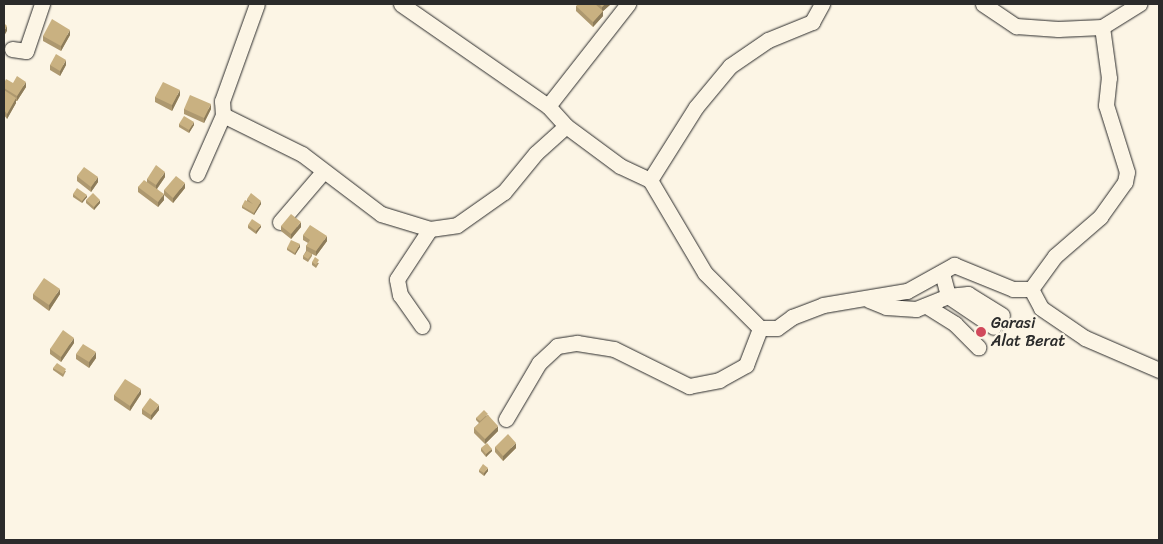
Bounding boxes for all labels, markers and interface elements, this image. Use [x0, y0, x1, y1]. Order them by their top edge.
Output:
place label: Garasi Alat Berat [991, 313, 1065, 351]
marker: Garasi Alat Berat [975, 326, 987, 338]

